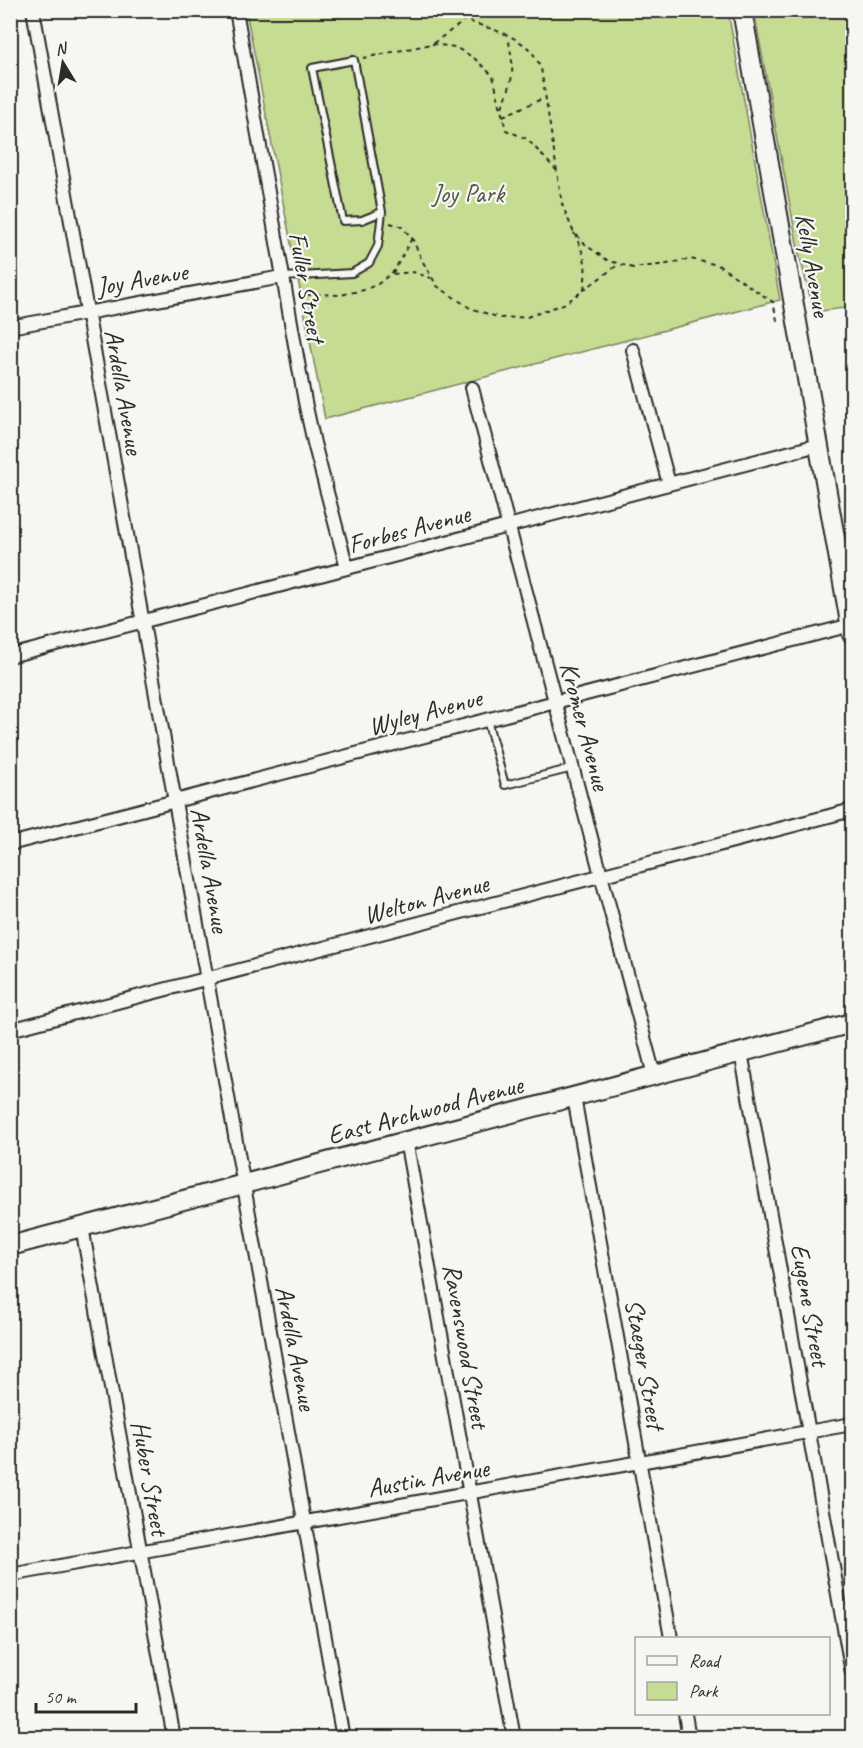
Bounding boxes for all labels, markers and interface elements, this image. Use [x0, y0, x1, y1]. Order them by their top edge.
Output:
north arrow [33, 33, 93, 93]
text: N [54, 38, 70, 60]
park label: Joy Park [430, 177, 506, 210]
street label: Kelly Avenue [788, 211, 839, 321]
street label: Fuller Street [281, 230, 333, 348]
street label: Joy Avenue [92, 254, 193, 304]
street label: Ardella Avenue [97, 327, 151, 459]
street label: Forbes Avenue [345, 497, 475, 561]
street label: Kromer Avenue [552, 658, 618, 795]
street label: Wyley Avenue [365, 680, 488, 743]
street label: Ardella Avenue [183, 805, 237, 937]
street label: Welton Avenue [360, 866, 493, 931]
street label: East Archwood Avenue [324, 1068, 528, 1152]
street label: Eugene Street [783, 1241, 837, 1371]
street label: Ravenswood Street [435, 1261, 497, 1433]
street label: Ardella Avenue [268, 1283, 325, 1415]
street label: Staeger Street [617, 1296, 673, 1435]
street label: Huber Street [124, 1418, 177, 1540]
street label: Austin Avenue [365, 1451, 493, 1505]
legend [635, 1637, 830, 1715]
text: Road [689, 1650, 722, 1672]
scale bar [36, 1676, 136, 1714]
text: Park [689, 1680, 719, 1702]
text: 50 m [45, 1686, 78, 1708]

